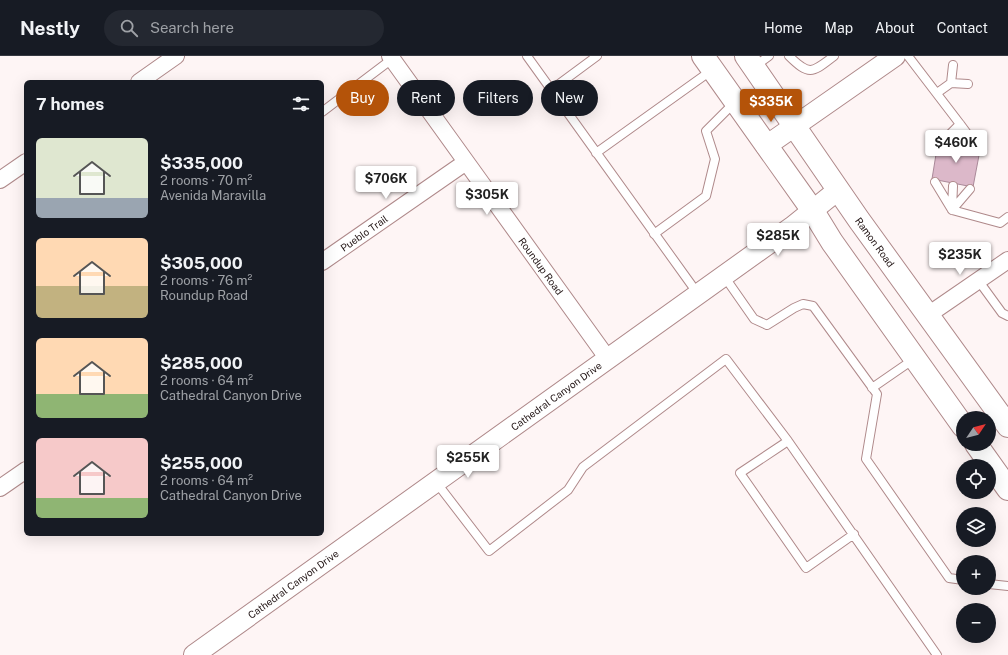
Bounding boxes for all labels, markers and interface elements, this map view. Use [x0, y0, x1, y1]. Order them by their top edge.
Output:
search box [104, 10, 384, 46]
text: Nestly [20, 17, 80, 39]
icon: search [118, 17, 140, 39]
text: Search here [150, 19, 234, 36]
text: Home [764, 20, 803, 36]
text: Map [825, 20, 853, 36]
text: About [875, 20, 915, 36]
text: Contact [937, 20, 988, 36]
chip: Buy [336, 80, 389, 116]
chip: Rent [397, 80, 455, 116]
chip: Filters [463, 80, 533, 116]
chip: New [541, 80, 598, 116]
pin: $335K [743, 89, 799, 123]
icon: filters [290, 93, 312, 115]
text: 7 homes [36, 94, 104, 114]
text: $335K [749, 94, 793, 109]
pin: $460K [928, 130, 984, 164]
text: $460K [934, 135, 978, 150]
text: $335,000 [160, 153, 243, 173]
icon: home [68, 154, 116, 202]
pin: $706K [358, 166, 414, 200]
text: $706K [364, 171, 408, 186]
text: 2 rooms · 70 m² [160, 173, 252, 188]
pin: $305K [459, 182, 515, 216]
text: $305K [465, 187, 509, 202]
text: Avenida Maravilla [160, 188, 266, 203]
street label: Pueblo Trail [338, 212, 390, 254]
street label: Ramon Road [853, 215, 897, 269]
pin: $285K [750, 223, 806, 257]
text: $285K [756, 228, 800, 243]
street label: Roundup Road [516, 235, 566, 297]
pin: $235K [932, 242, 988, 276]
text: $235K [938, 247, 982, 262]
text: $305,000 [160, 253, 243, 273]
icon: home [68, 254, 116, 302]
text: 2 rooms · 76 m² [160, 273, 252, 288]
text: Roundup Road [160, 288, 248, 303]
text: $285,000 [160, 353, 243, 373]
icon: home [68, 354, 116, 402]
street label: Cathedral Canyon Drive [508, 359, 604, 433]
text: 2 rooms · 64 m² [160, 373, 253, 388]
text: Cathedral Canyon Drive [160, 388, 302, 403]
north arrow [956, 411, 996, 451]
map controls [956, 411, 996, 643]
pin: $255K [440, 445, 496, 479]
text: $255K [446, 450, 490, 465]
text: $255,000 [160, 453, 243, 473]
icon: home [68, 454, 116, 502]
button: locate [956, 459, 996, 499]
text: 2 rooms · 64 m² [160, 473, 253, 488]
text: Cathedral Canyon Drive [160, 488, 302, 503]
button: layers [956, 507, 996, 547]
street label: Cathedral Canyon Drive [245, 547, 341, 621]
button: + [956, 555, 996, 595]
button: − [956, 603, 996, 643]

